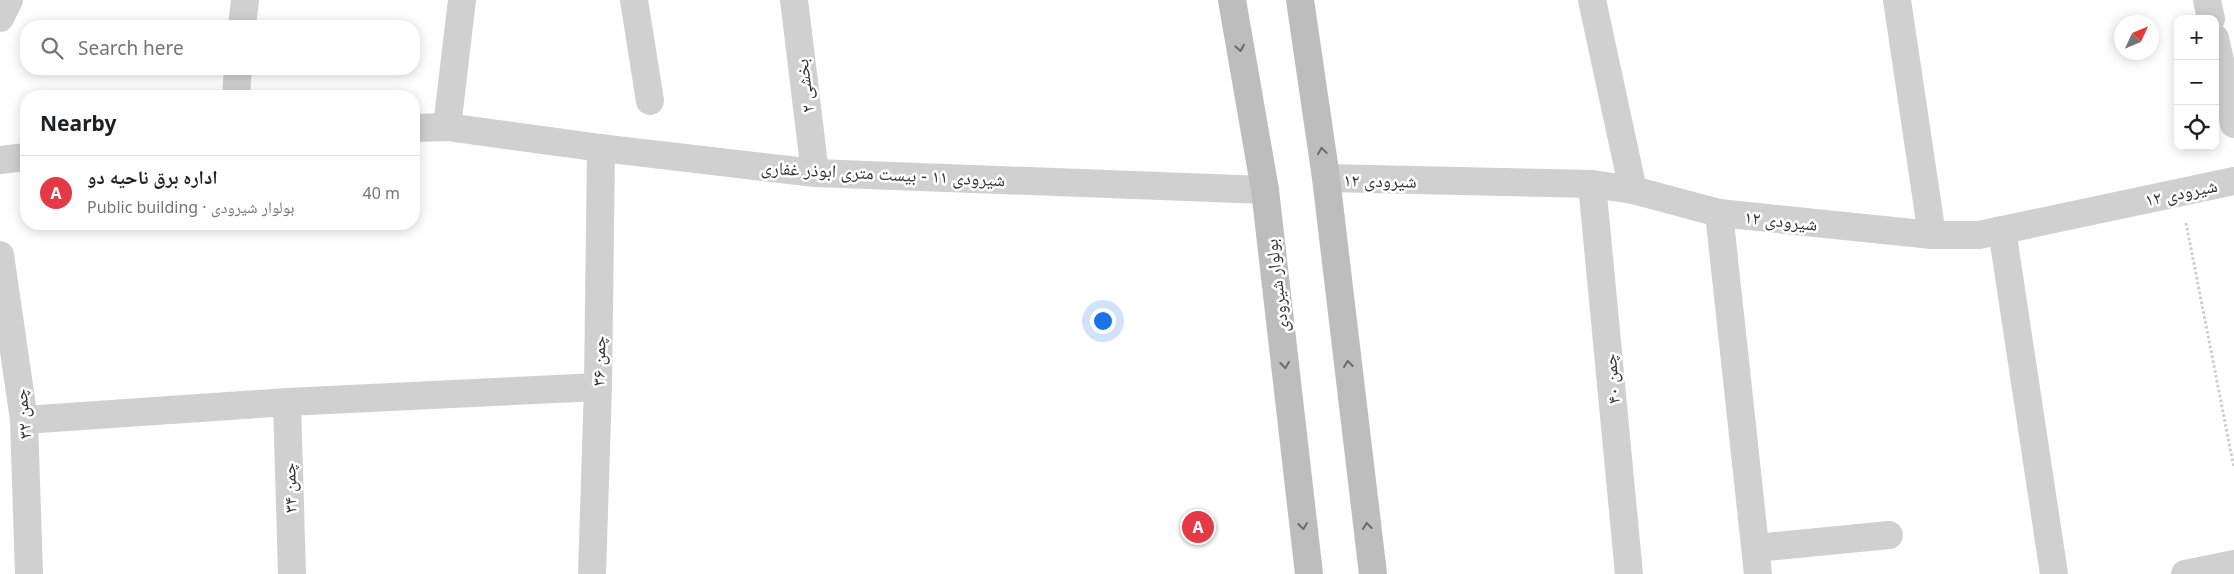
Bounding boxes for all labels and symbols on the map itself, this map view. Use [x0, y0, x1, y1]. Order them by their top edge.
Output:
north arrow [2114, 15, 2159, 60]
one-way arrow [1235, 44, 1245, 52]
street label: بخشی ۲ [789, 58, 819, 114]
one-way arrow [1317, 147, 1327, 155]
street label: شیرودی ۱۱ - بیست متری ابوذر غفاری [760, 155, 1006, 191]
street label: شیرودی ۱۲ [1343, 167, 1417, 193]
street label: شیرودی ۱۲ [2143, 173, 2219, 211]
street label: شیرودی ۱۲ [1743, 204, 1819, 236]
street label: بولوار شیرودی [1258, 238, 1294, 334]
your location [1090, 308, 1116, 334]
street label: چمن ۳۶ [586, 336, 610, 386]
street label: چمن ۴۰ [1597, 353, 1625, 405]
one-way arrow [1343, 360, 1354, 368]
one-way arrow [1279, 361, 1290, 369]
street label: چمن ۳۲ [7, 388, 37, 440]
street label: چمن ۳۴ [276, 462, 302, 514]
pin: A [1182, 508, 1214, 546]
one-way arrow [1362, 521, 1373, 529]
one-way arrow [1297, 523, 1308, 531]

